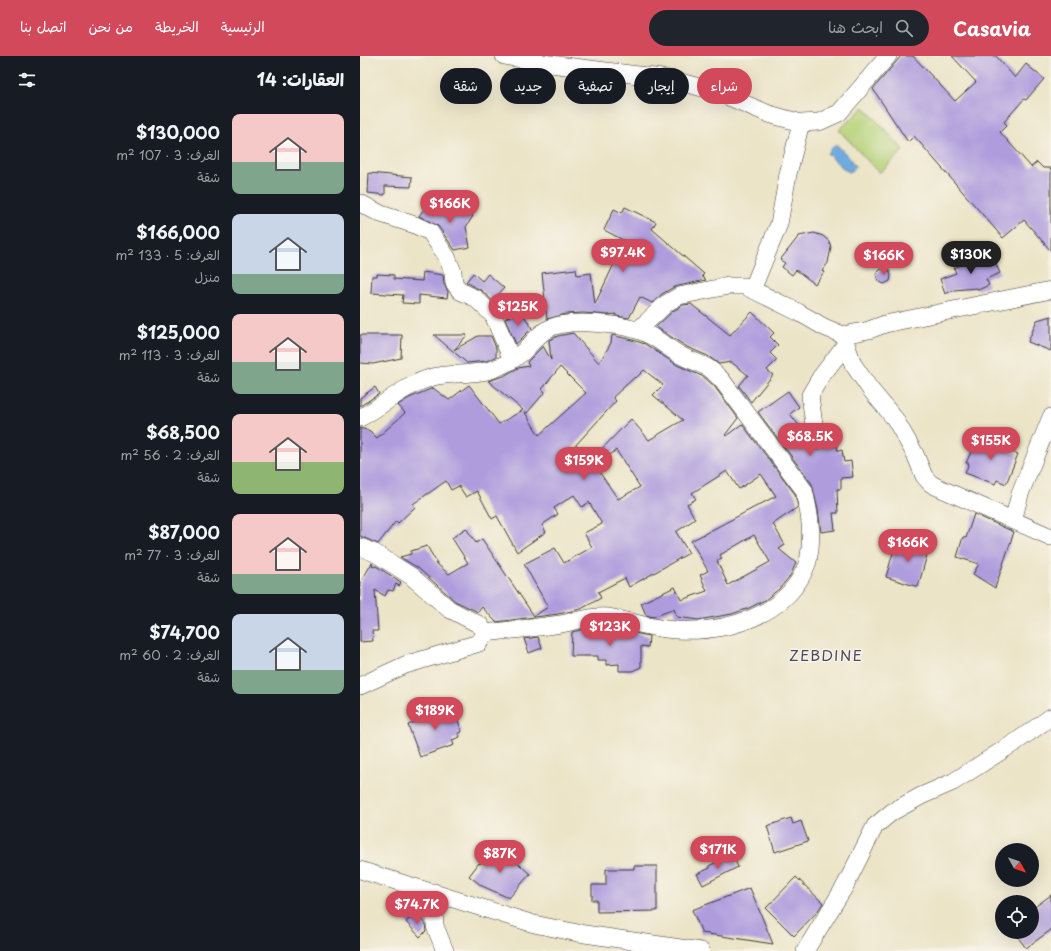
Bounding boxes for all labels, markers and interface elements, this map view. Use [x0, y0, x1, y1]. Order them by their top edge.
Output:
search box [649, 10, 929, 46]
text: Casavia [953, 14, 1031, 42]
text: ابحث هنا [828, 15, 883, 38]
text: اتصل بنا [20, 16, 66, 37]
text: من نحن [88, 16, 133, 37]
text: الخريطة [155, 16, 199, 37]
text: الرئيسية [221, 16, 265, 37]
icon: search [893, 17, 915, 39]
text: العقارات: 14 [257, 66, 344, 92]
chip: شقة [440, 68, 492, 104]
chip: جديد [500, 68, 556, 104]
chip: تصفية [564, 68, 626, 104]
chip: إيجار [634, 68, 689, 104]
chip: شراء [697, 68, 752, 104]
icon: filters [16, 69, 38, 91]
text: $130,000 [136, 119, 220, 145]
icon: home [264, 130, 312, 178]
text: الغرف: 3 · 107 m² [116, 145, 220, 164]
text: شقة [197, 167, 220, 186]
pin: $166K [422, 190, 478, 224]
text: $166K [429, 193, 471, 212]
text: $166,000 [137, 219, 220, 245]
icon: home [264, 230, 312, 278]
pin: $97.4K [590, 239, 656, 273]
pin: $130K [943, 241, 999, 275]
text: $97.4K [600, 242, 646, 261]
pin: $166K [856, 242, 912, 276]
text: $130K [950, 244, 992, 263]
text: الغرف: 5 · 133 m² [116, 245, 220, 264]
text: $166K [863, 245, 905, 264]
text: منزل [194, 267, 220, 286]
pin: $125K [490, 293, 546, 327]
text: $125K [498, 296, 538, 315]
text: $125,000 [137, 319, 220, 345]
icon: home [264, 330, 312, 378]
text: الغرف: 3 · 113 m² [119, 345, 220, 364]
text: شقة [197, 367, 220, 386]
text: $68,500 [146, 419, 220, 445]
pin: $68.5K [777, 423, 843, 457]
text: $68.5K [787, 426, 833, 445]
pin: $155K [963, 427, 1019, 461]
icon: home [264, 430, 312, 478]
text: $155K [971, 430, 1011, 449]
text: الغرف: 2 · 56 m² [121, 445, 220, 464]
pin: $159K [556, 447, 612, 481]
text: $159K [564, 450, 604, 469]
text: شقة [197, 467, 220, 486]
text: $87,000 [148, 519, 220, 545]
pin: $166K [880, 529, 936, 563]
icon: home [264, 530, 312, 578]
text: $166K [887, 532, 929, 551]
text: الغرف: 3 · 77 m² [124, 545, 220, 564]
text: شقة [197, 567, 220, 586]
pin: $123K [582, 613, 638, 647]
text: $123K [589, 616, 631, 635]
text: $74,700 [150, 619, 220, 645]
icon: home [264, 630, 312, 678]
district label: ZEBDINE [789, 643, 863, 666]
text: الغرف: 2 · 60 m² [119, 645, 220, 664]
text: شقة [197, 667, 220, 686]
pin: $189K [407, 697, 463, 731]
text: $189K [415, 700, 455, 719]
pin: $171K [690, 836, 746, 870]
text: $171K [700, 839, 736, 858]
pin: $87K [476, 840, 524, 874]
text: $87K [483, 843, 517, 862]
north arrow [995, 843, 1039, 887]
map controls [995, 843, 1039, 939]
pin: $74.7K [384, 891, 450, 925]
text: $74.7K [395, 894, 439, 913]
button: locate [995, 895, 1039, 939]

